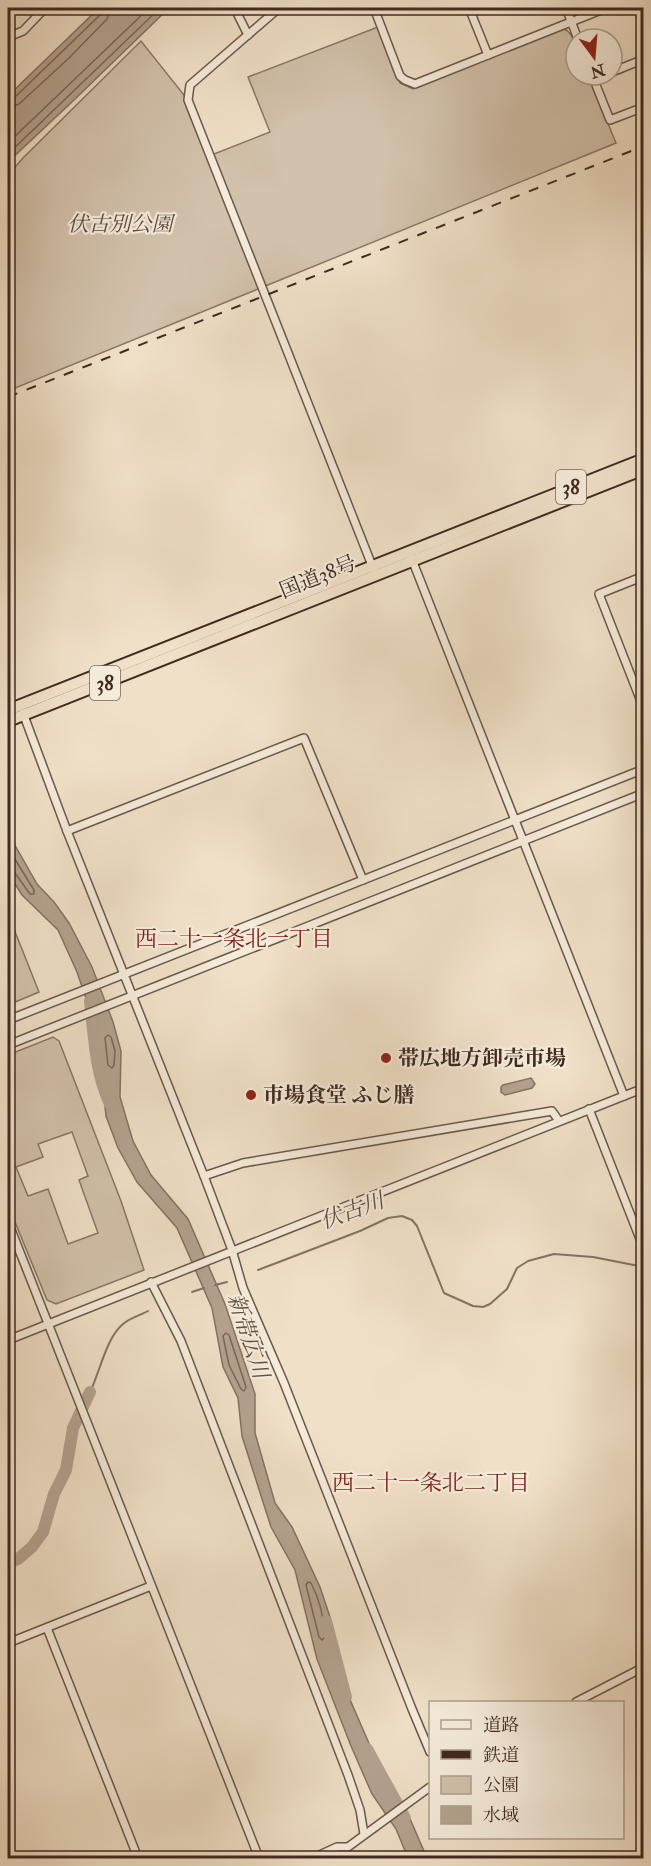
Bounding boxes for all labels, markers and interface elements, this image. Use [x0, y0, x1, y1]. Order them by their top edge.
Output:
north arrow [564, 27, 624, 87]
text: N [588, 59, 608, 82]
park label: 伏古別公園 [68, 211, 175, 238]
road number: 38 [556, 470, 586, 504]
street label: 国道38号 [275, 549, 361, 605]
road number: 38 [90, 666, 120, 700]
district label: 西二十一条北一丁目 [135, 925, 333, 953]
place label: 帯広地方卸売市場 [398, 1045, 566, 1072]
marker: 帯広地方卸売市場 [379, 1051, 393, 1065]
place label: 市場食堂 ふじ膳 [263, 1082, 414, 1109]
marker: 市場食堂 ふじ膳 [244, 1088, 258, 1102]
water label: 伏古川 [316, 1186, 390, 1235]
water label: 新帯広川 [221, 1290, 276, 1384]
district label: 西二十一条北二丁目 [332, 1469, 530, 1497]
legend [429, 1701, 624, 1839]
text: 道路 [483, 1714, 519, 1737]
text: 鉄道 [483, 1744, 519, 1767]
text: 公園 [483, 1774, 519, 1797]
text: 水域 [483, 1804, 519, 1827]

